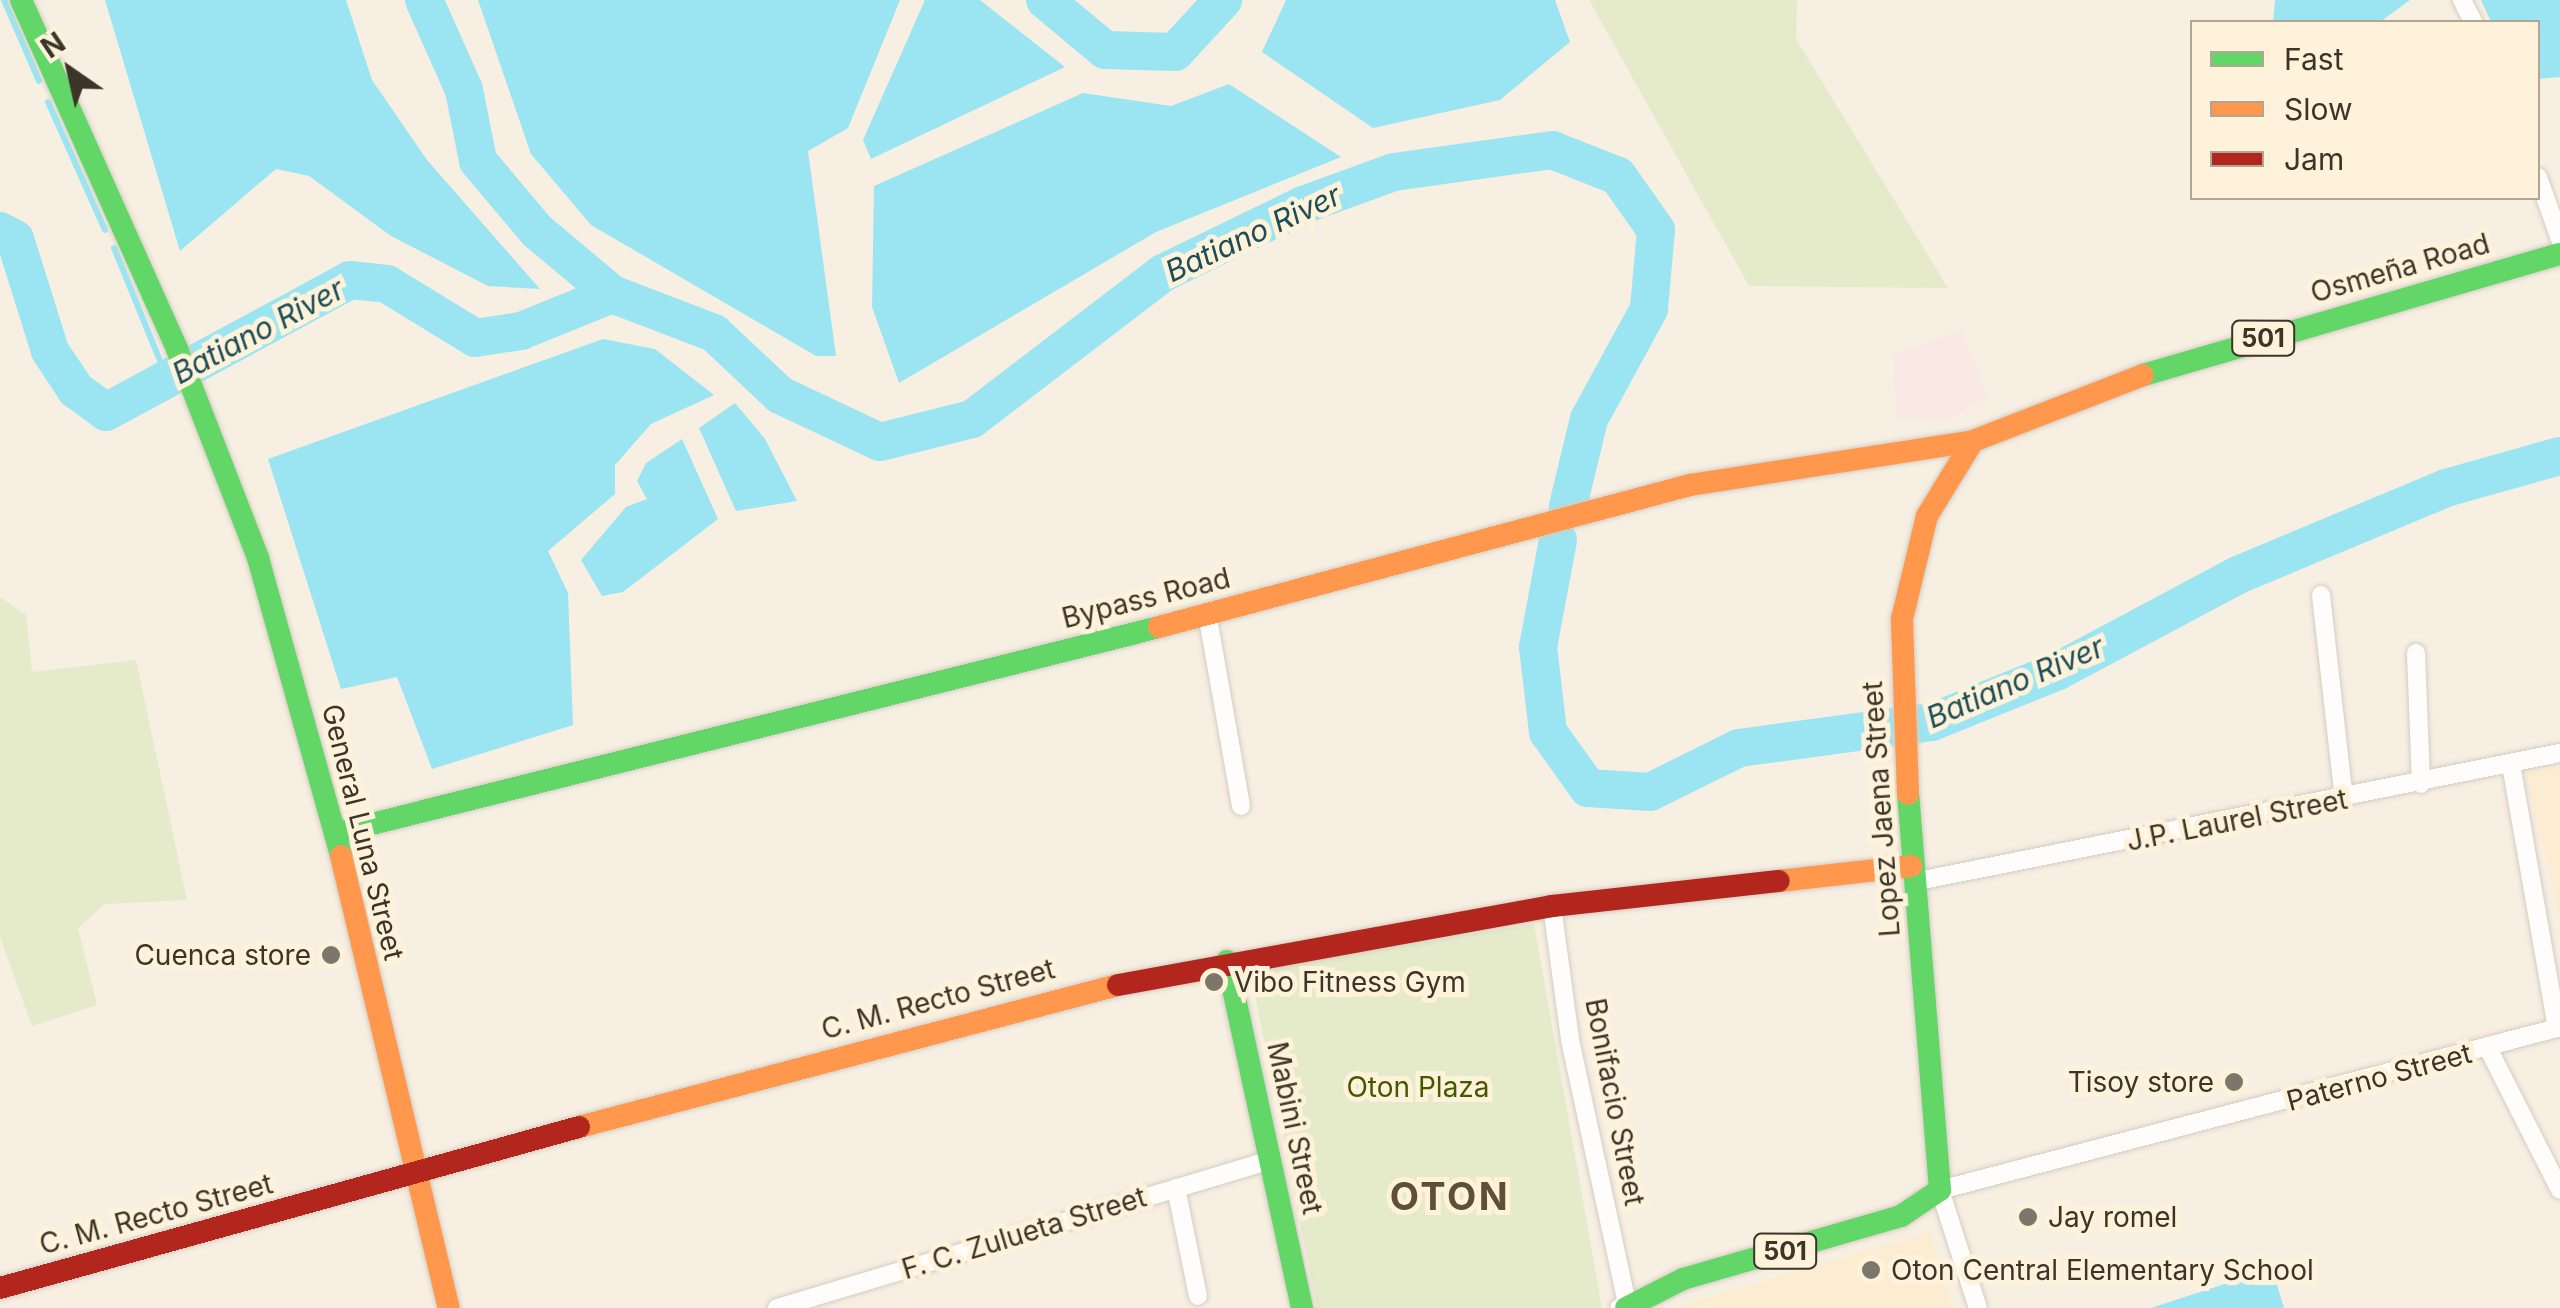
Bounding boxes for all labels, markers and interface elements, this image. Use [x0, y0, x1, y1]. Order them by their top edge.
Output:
north arrow [20, 20, 120, 120]
legend [2190, 20, 2540, 200]
text: N [35, 25, 72, 65]
text: Fast [2284, 41, 2343, 77]
text: Slow [2284, 91, 2353, 127]
text: Jam [2284, 141, 2344, 177]
water label: Batiano River [1160, 177, 1346, 289]
street label: Osmeña Road [2307, 226, 2493, 310]
water label: Batiano River [166, 271, 350, 391]
road number: 501 [2230, 318, 2296, 358]
street label: Bypass Road [1058, 561, 1234, 635]
water label: Batiano River [1921, 628, 2109, 736]
street label: Lopez Jaena Street [1855, 680, 1907, 938]
street label: General Luna Street [315, 701, 411, 963]
street label: J.P. Laurel Street [2124, 782, 2350, 858]
place label: Cuenca store [134, 938, 311, 972]
marker: Cuenca store [320, 944, 342, 966]
street label: C. M. Recto Street [818, 952, 1058, 1046]
place label: Vibo Fitness Gym [1234, 965, 1466, 999]
marker: Vibo Fitness Gym [1203, 971, 1225, 993]
street label: Bonifacio Street [1578, 995, 1652, 1209]
street label: Paterno Street [2283, 1036, 2475, 1118]
street label: Mabini Street [1260, 1039, 1330, 1217]
place label: Tisoy store [2068, 1065, 2214, 1099]
park label: Oton Plaza [1346, 1070, 1490, 1104]
marker: Tisoy store [2223, 1071, 2245, 1093]
street label: C. M. Recto Street [36, 1167, 276, 1261]
district label: OTON [1390, 1174, 1510, 1220]
street label: F. C. Zulueta Street [898, 1180, 1150, 1286]
place label: Jay romel [2048, 1200, 2177, 1234]
marker: Jay romel [2017, 1206, 2039, 1228]
road number: 501 [1752, 1231, 1818, 1271]
place label: Oton Central Elementary School [1891, 1253, 2314, 1287]
marker: Oton Central Elementary School [1860, 1259, 1882, 1281]

